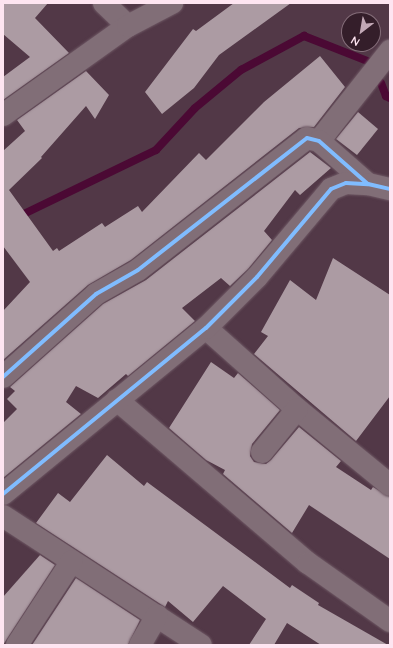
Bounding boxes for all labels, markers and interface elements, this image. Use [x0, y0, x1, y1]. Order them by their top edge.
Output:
north arrow [341, 12, 381, 52]
text: N [348, 33, 362, 50]

